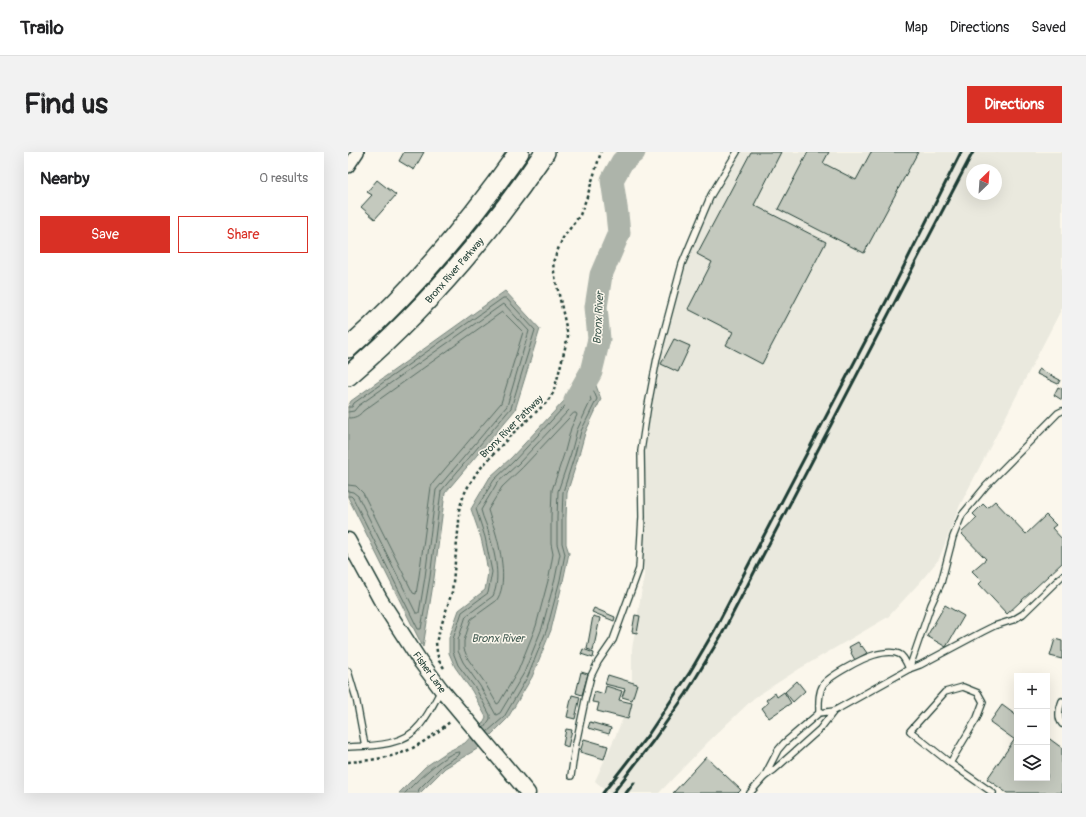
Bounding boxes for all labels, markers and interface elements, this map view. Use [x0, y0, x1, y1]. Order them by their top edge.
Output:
text: Trailo [20, 16, 64, 40]
text: Map [905, 19, 928, 36]
text: Directions [950, 19, 1009, 36]
text: Saved [1031, 19, 1066, 36]
button: Directions [967, 86, 1062, 123]
text: Find us [24, 87, 108, 122]
north arrow [966, 164, 1002, 200]
text: Nearby [40, 168, 89, 189]
text: 0 results [259, 170, 308, 186]
button: Save [40, 216, 170, 253]
button: Share [178, 216, 308, 253]
street label: Bronx River Parkway [423, 235, 487, 306]
water label: Bronx River [591, 289, 606, 345]
street label: Bronx River Pathway [478, 392, 546, 461]
water label: Bronx River [472, 632, 526, 645]
street label: Fisher Lane [410, 650, 448, 696]
map controls [1014, 673, 1050, 781]
button: + [1014, 673, 1050, 709]
button: − [1014, 709, 1050, 745]
button: layers [1014, 745, 1050, 781]

